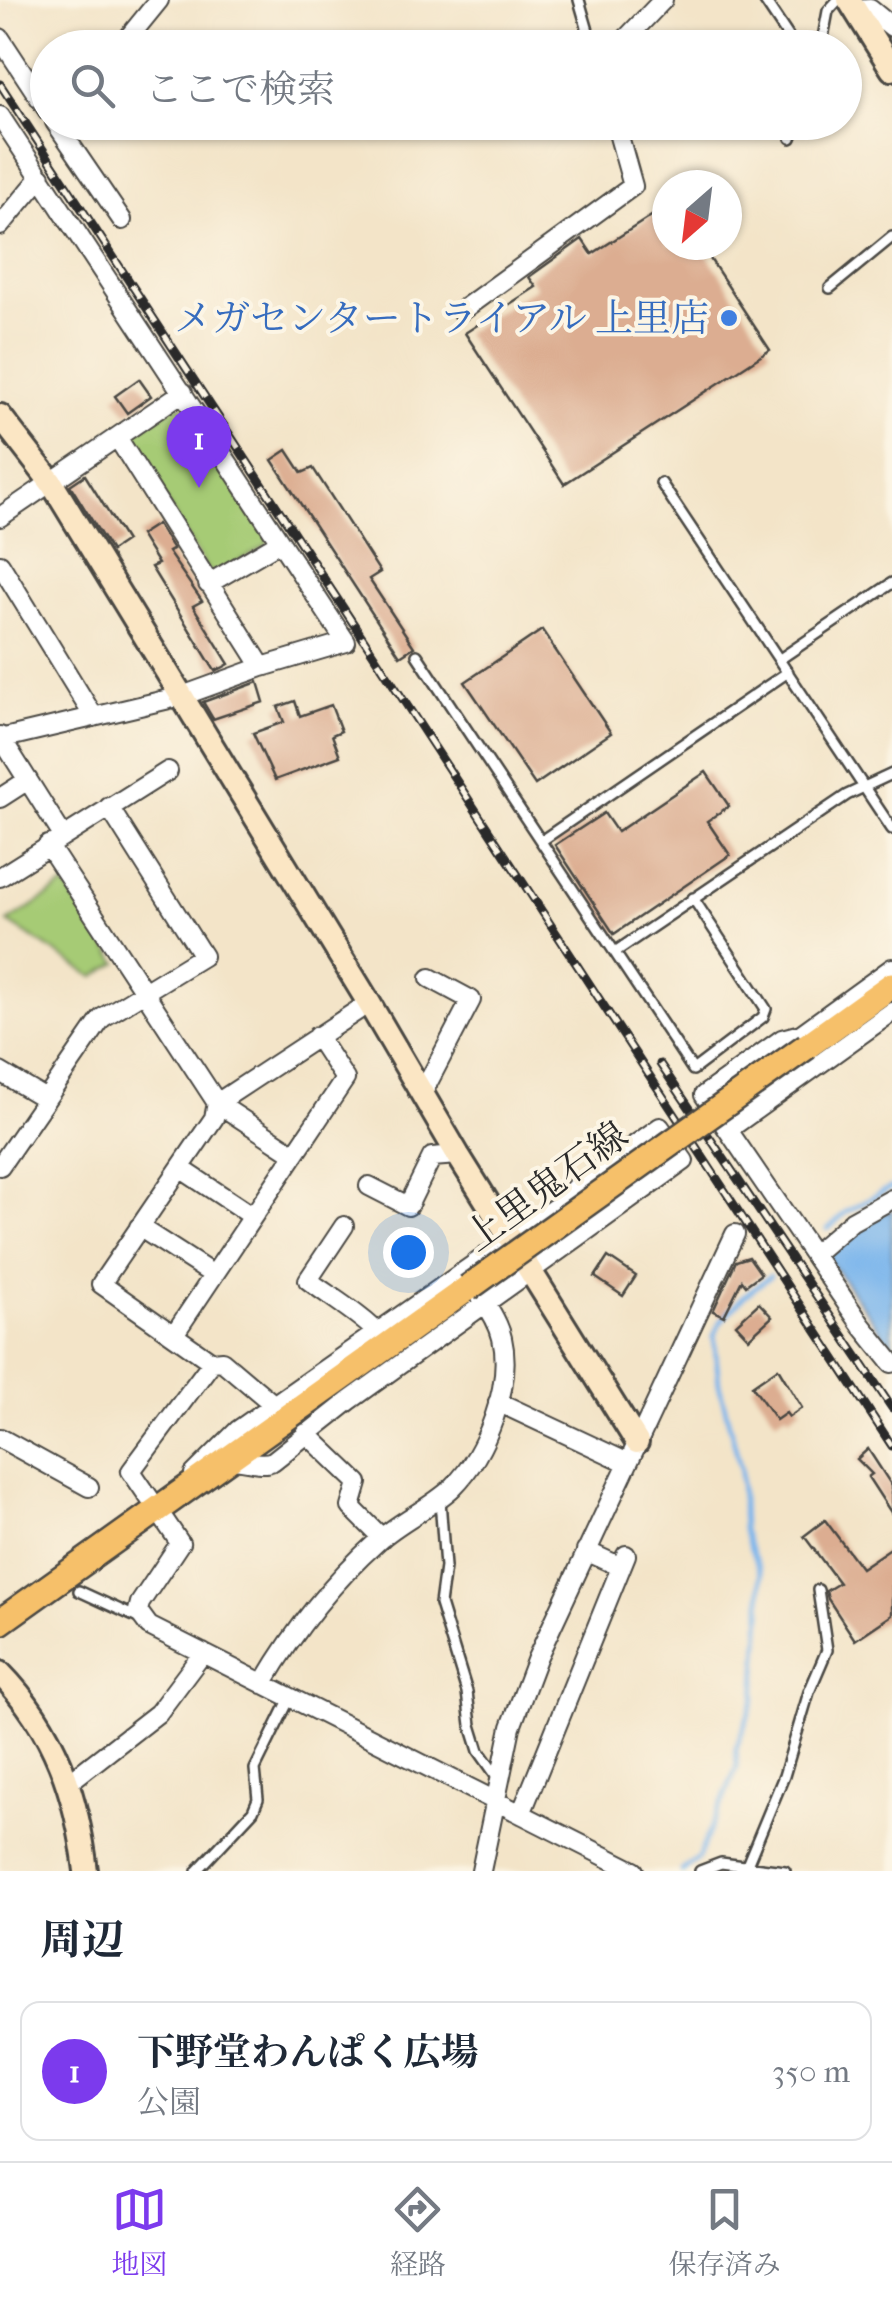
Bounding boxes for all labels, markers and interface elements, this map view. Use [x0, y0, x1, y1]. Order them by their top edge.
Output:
search box [30, 30, 862, 140]
icon: search [65, 58, 120, 113]
text: ここで検索 [145, 67, 335, 112]
north arrow [652, 170, 742, 260]
place label: メガセンタートライアル 上里店 [174, 296, 709, 341]
marker: メガセンタートライアル 上里店 [718, 307, 740, 329]
pin: 1 [166, 406, 232, 488]
street label: 上里鬼石線 [456, 1112, 636, 1260]
your location [383, 1227, 434, 1278]
text: 周辺 [40, 1916, 124, 1965]
text: 下野堂わんぱく広場 [137, 2030, 479, 2075]
text: 1 [69, 2053, 80, 2090]
text: 350 m [772, 2053, 850, 2090]
text: 公園 [137, 2084, 201, 2121]
tab: 地図 [111, 2182, 167, 2282]
tab: 経路 [390, 2182, 446, 2282]
tab: 保存済み [669, 2182, 781, 2282]

